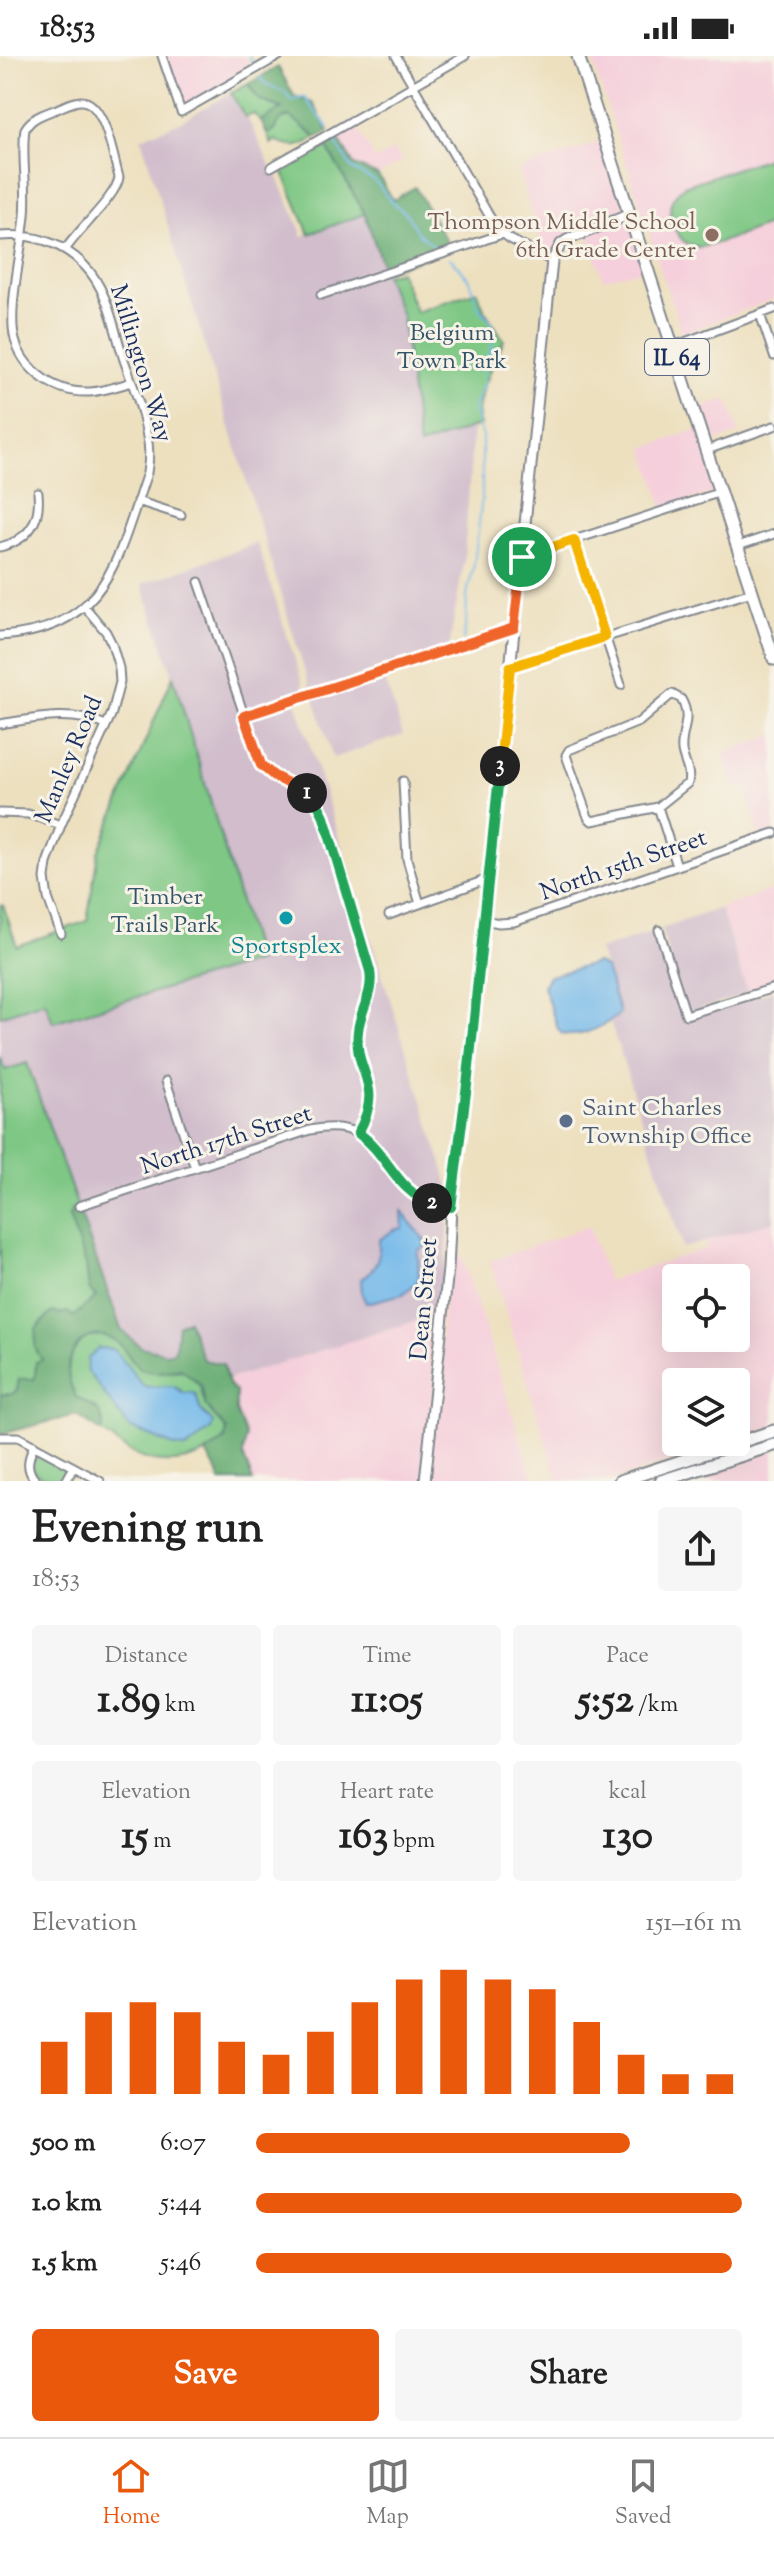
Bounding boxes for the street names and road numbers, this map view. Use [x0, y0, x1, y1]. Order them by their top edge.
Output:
street label: Millington Way [100, 281, 180, 447]
road number: IL 64 [645, 339, 709, 375]
street label: Manley Road [28, 690, 112, 829]
street label: North 15th Street [536, 821, 711, 910]
street label: North 17th Street [137, 1097, 316, 1185]
street label: Dean Street [403, 1237, 447, 1362]

